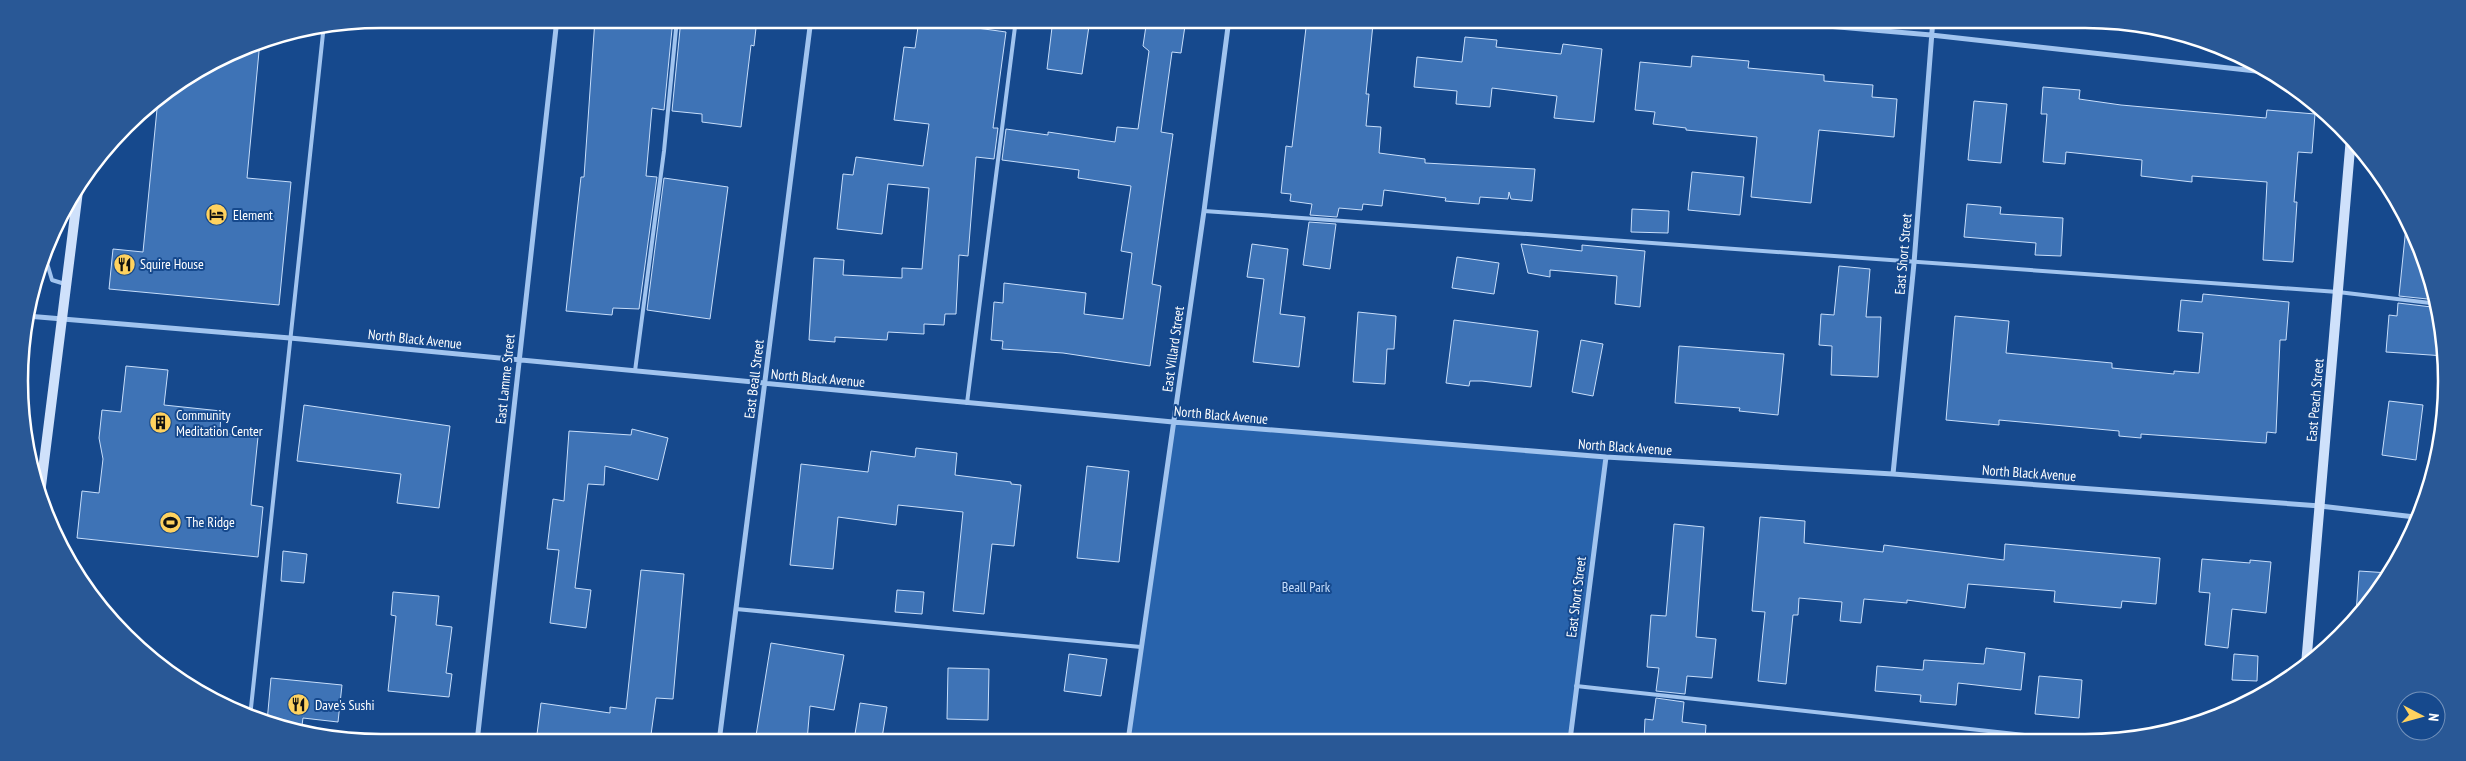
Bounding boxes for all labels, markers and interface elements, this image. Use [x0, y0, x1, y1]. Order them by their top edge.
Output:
hotel icon: Element [205, 203, 229, 227]
place label: Element [233, 206, 273, 224]
street label: East Short Street [1890, 213, 1916, 295]
restaurant icon: Squire House [112, 252, 136, 276]
place label: Squire House [140, 255, 204, 273]
street label: East Villard Street [1158, 305, 1188, 393]
street label: North Black Avenue [367, 325, 463, 353]
street label: East Lamme Street [491, 333, 519, 425]
street label: East Beall Street [740, 338, 768, 420]
street label: East Peach Street [2302, 357, 2328, 442]
street label: North Black Avenue [770, 365, 866, 391]
street label: North Black Avenue [1173, 402, 1269, 428]
place label: Community Meditation Center [176, 406, 263, 440]
building icon: Community Meditation Center [148, 411, 172, 435]
street label: North Black Avenue [1577, 435, 1673, 459]
street label: North Black Avenue [1981, 461, 2077, 485]
sports icon: The Ridge [158, 510, 182, 534]
place label: The Ridge [186, 513, 235, 531]
street label: East Short Street [1562, 555, 1590, 638]
park label: Beall Park [1282, 578, 1331, 596]
north arrow [2396, 691, 2446, 741]
restaurant icon: Dave's Sushi [287, 693, 311, 717]
place label: Dave's Sushi [315, 696, 375, 714]
text: N [2425, 713, 2443, 722]

